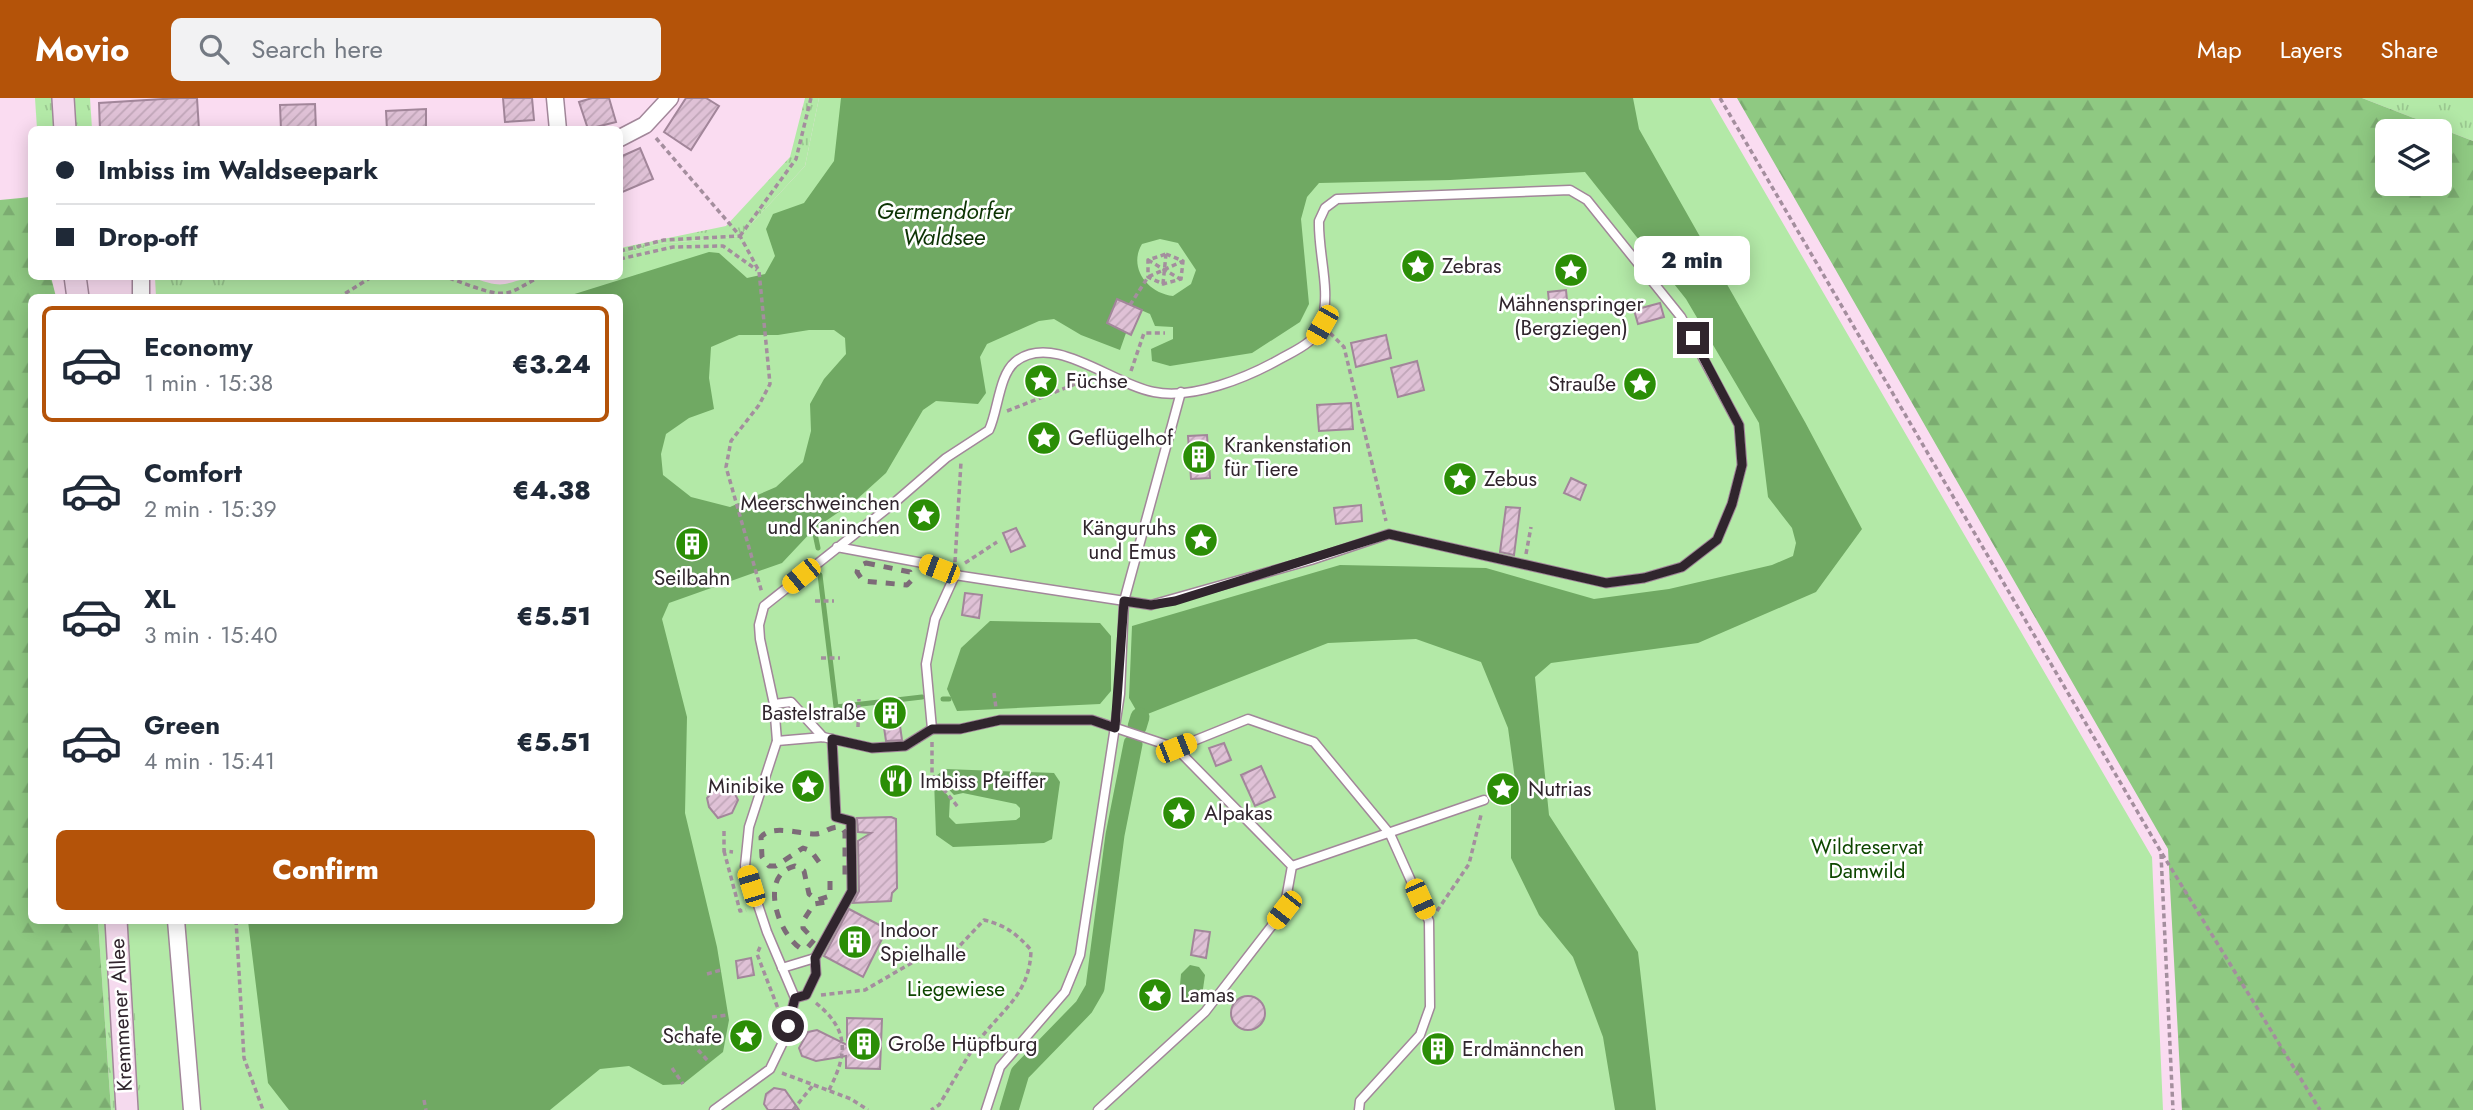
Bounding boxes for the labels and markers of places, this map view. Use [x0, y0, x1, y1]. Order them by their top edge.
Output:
place icon: Zebras [1399, 247, 1437, 285]
place label: Zebras [1442, 251, 1501, 281]
place icon: Mähnenspringer (Bergziegen) [1552, 251, 1590, 289]
place label: Mähnenspringer (Bergziegen) [1498, 289, 1644, 343]
place icon: Füchse [1022, 362, 1060, 400]
place icon: Strauße [1621, 365, 1659, 403]
place label: Füchse [1066, 366, 1128, 396]
place label: Strauße [1548, 369, 1616, 399]
place icon: Geflügelhof [1025, 419, 1063, 457]
place label: Geflügelhof [1068, 423, 1174, 453]
place label: Krankenstation für Tiere [1224, 430, 1352, 484]
building icon: Krankenstation für Tiere [1180, 438, 1218, 476]
place icon: Zebus [1441, 460, 1479, 498]
place label: Zebus [1484, 464, 1537, 494]
place label: Meerschweinchen und Kaninchen [741, 488, 900, 542]
place icon: Meerschweinchen und Kaninchen [905, 496, 943, 534]
place label: Känguruhs und Emus [1082, 513, 1176, 567]
place icon: Känguruhs und Emus [1182, 521, 1220, 559]
building icon: Seilbahn [673, 525, 711, 563]
place label: Seilbahn [654, 563, 730, 593]
building icon: Bastelstraße [871, 694, 909, 732]
place label: Bastelstraße [762, 698, 866, 728]
restaurant icon: Imbiss Pfeiffer [877, 762, 915, 800]
place label: Imbiss Pfeiffer [920, 766, 1047, 796]
place icon: Minibike [789, 767, 827, 805]
place icon: Nutrias [1484, 770, 1522, 808]
place label: Minibike [708, 771, 784, 801]
place label: Nutrias [1528, 774, 1592, 804]
place icon: Alpakas [1160, 794, 1198, 832]
place label: Alpakas [1204, 798, 1273, 828]
place label: Indoor Spielhalle [880, 915, 966, 969]
building icon: Indoor Spielhalle [836, 923, 874, 961]
place icon: Lamas [1136, 976, 1174, 1014]
place label: Lamas [1180, 980, 1235, 1010]
place icon: Schafe [727, 1017, 765, 1055]
place label: Schafe [663, 1021, 722, 1051]
building icon: Große Hüpfburg [845, 1025, 883, 1063]
place label: Große Hüpfburg [888, 1029, 1037, 1059]
building icon: Erdmännchen [1419, 1030, 1457, 1068]
place label: Erdmännchen [1462, 1034, 1584, 1064]

